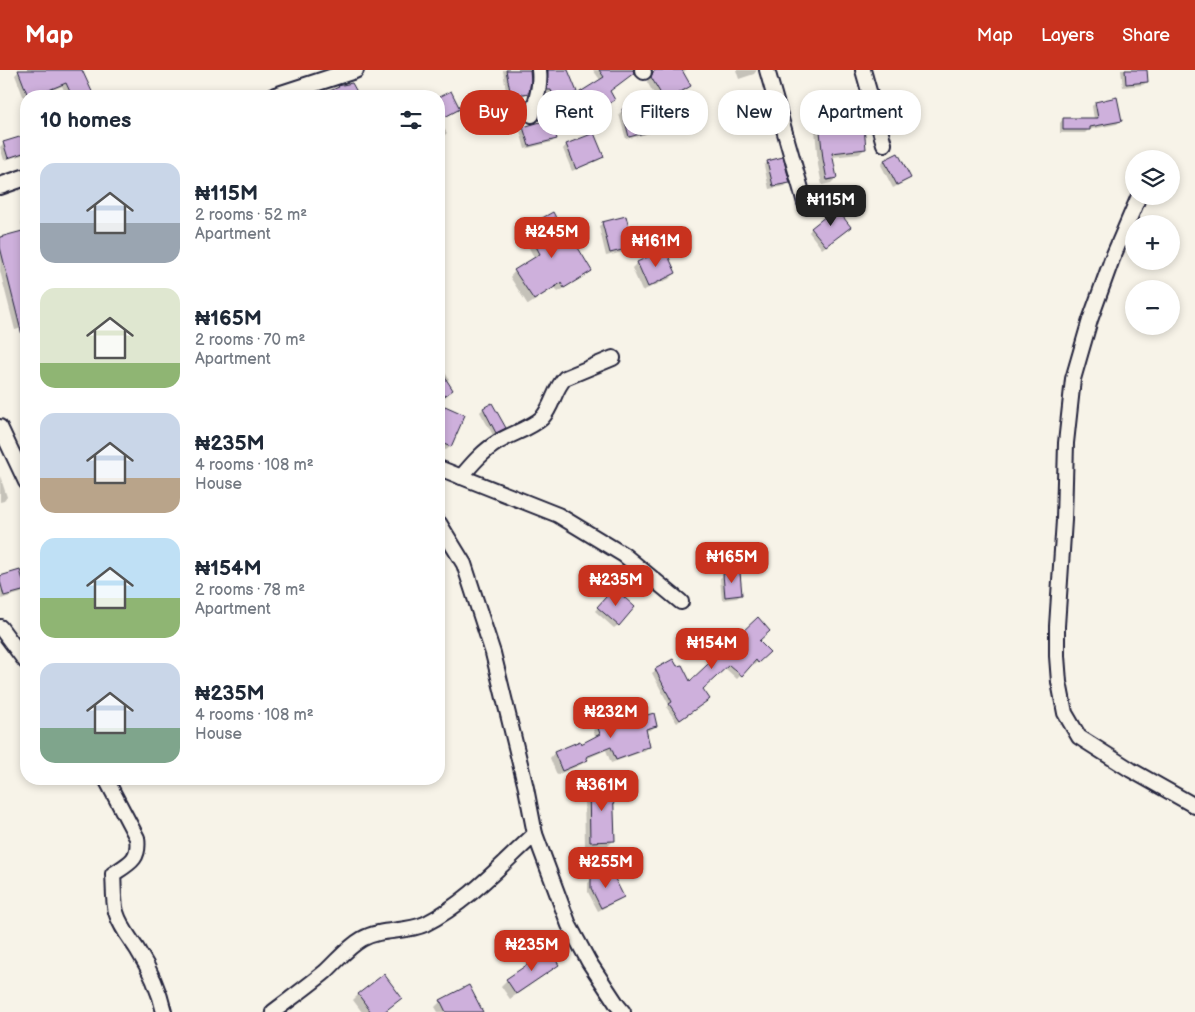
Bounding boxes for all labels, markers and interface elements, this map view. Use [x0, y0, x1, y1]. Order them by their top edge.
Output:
text: Map [25, 21, 73, 50]
text: Map [977, 25, 1013, 46]
text: Layers [1041, 25, 1094, 46]
text: Share [1122, 25, 1170, 46]
chip: Buy [460, 90, 527, 135]
chip: Rent [537, 90, 612, 135]
chip: Filters [622, 90, 708, 135]
chip: New [718, 90, 790, 135]
chip: Apartment [800, 90, 921, 135]
icon: filters [397, 106, 425, 134]
text: 10 homes [40, 108, 131, 133]
map controls [1125, 150, 1180, 335]
button: layers [1125, 150, 1180, 205]
text: ₦115M [195, 181, 258, 206]
icon: home [80, 183, 140, 243]
pin: ₦115M [796, 184, 866, 227]
text: ₦115M [807, 191, 855, 210]
text: 2 rooms · 52 m² [195, 206, 307, 225]
button: + [1125, 215, 1180, 270]
pin: ₦245M [517, 216, 587, 259]
text: ₦245M [526, 223, 578, 242]
text: Apartment [195, 225, 271, 244]
pin: ₦161M [621, 226, 691, 268]
text: ₦161M [632, 232, 680, 251]
button: − [1125, 280, 1180, 335]
text: ₦165M [195, 306, 262, 331]
icon: home [80, 308, 140, 368]
text: 2 rooms · 70 m² [195, 331, 305, 350]
text: Apartment [195, 350, 271, 369]
text: ₦235M [195, 431, 265, 456]
icon: home [80, 433, 140, 493]
text: 4 rooms · 108 m² [195, 456, 314, 475]
text: House [195, 475, 242, 494]
pin: ₦165M [697, 542, 767, 584]
text: ₦165M [706, 548, 758, 567]
text: ₦154M [195, 556, 262, 581]
icon: home [80, 558, 140, 618]
pin: ₦235M [581, 564, 651, 607]
text: ₦235M [589, 571, 643, 590]
text: 2 rooms · 78 m² [195, 581, 305, 600]
text: Apartment [195, 600, 271, 619]
pin: ₦154M [677, 628, 747, 670]
text: ₦154M [687, 634, 737, 653]
text: ₦235M [195, 681, 265, 706]
icon: home [80, 683, 140, 743]
pin: ₦232M [576, 696, 646, 739]
text: ₦232M [584, 703, 638, 722]
text: 4 rooms · 108 m² [195, 706, 314, 725]
text: House [195, 725, 242, 744]
pin: ₦361M [567, 770, 637, 812]
text: ₦361M [576, 776, 628, 795]
pin: ₦255M [571, 846, 641, 889]
text: ₦255M [579, 853, 633, 872]
pin: ₦235M [497, 930, 567, 972]
text: ₦235M [505, 936, 559, 955]

